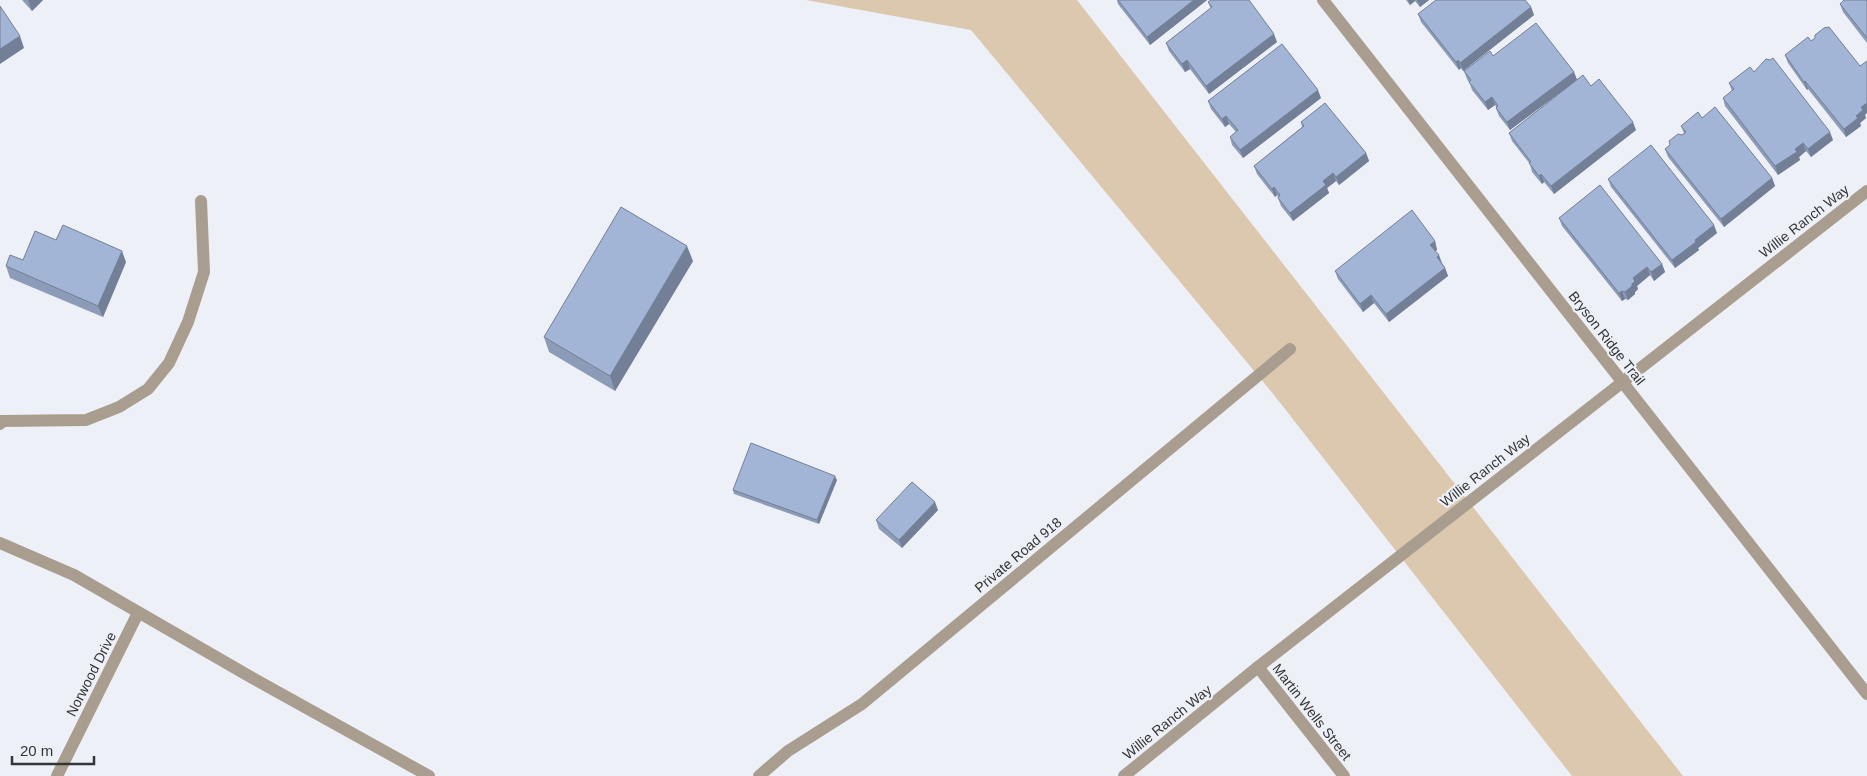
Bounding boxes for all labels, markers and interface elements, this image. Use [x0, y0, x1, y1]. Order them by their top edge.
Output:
street label: Willie Ranch Way [1756, 181, 1852, 261]
street label: Bryson Ridge Trail [1565, 288, 1649, 388]
street label: Willie Ranch Way [1437, 430, 1533, 510]
street label: Private Road 918 [971, 514, 1065, 596]
street label: Norwood Drive [63, 629, 119, 719]
street label: Martin Wells Street [1269, 661, 1355, 764]
street label: Willie Ranch Way [1120, 681, 1214, 763]
scale bar [12, 734, 95, 766]
text: 20 m [20, 742, 53, 759]

